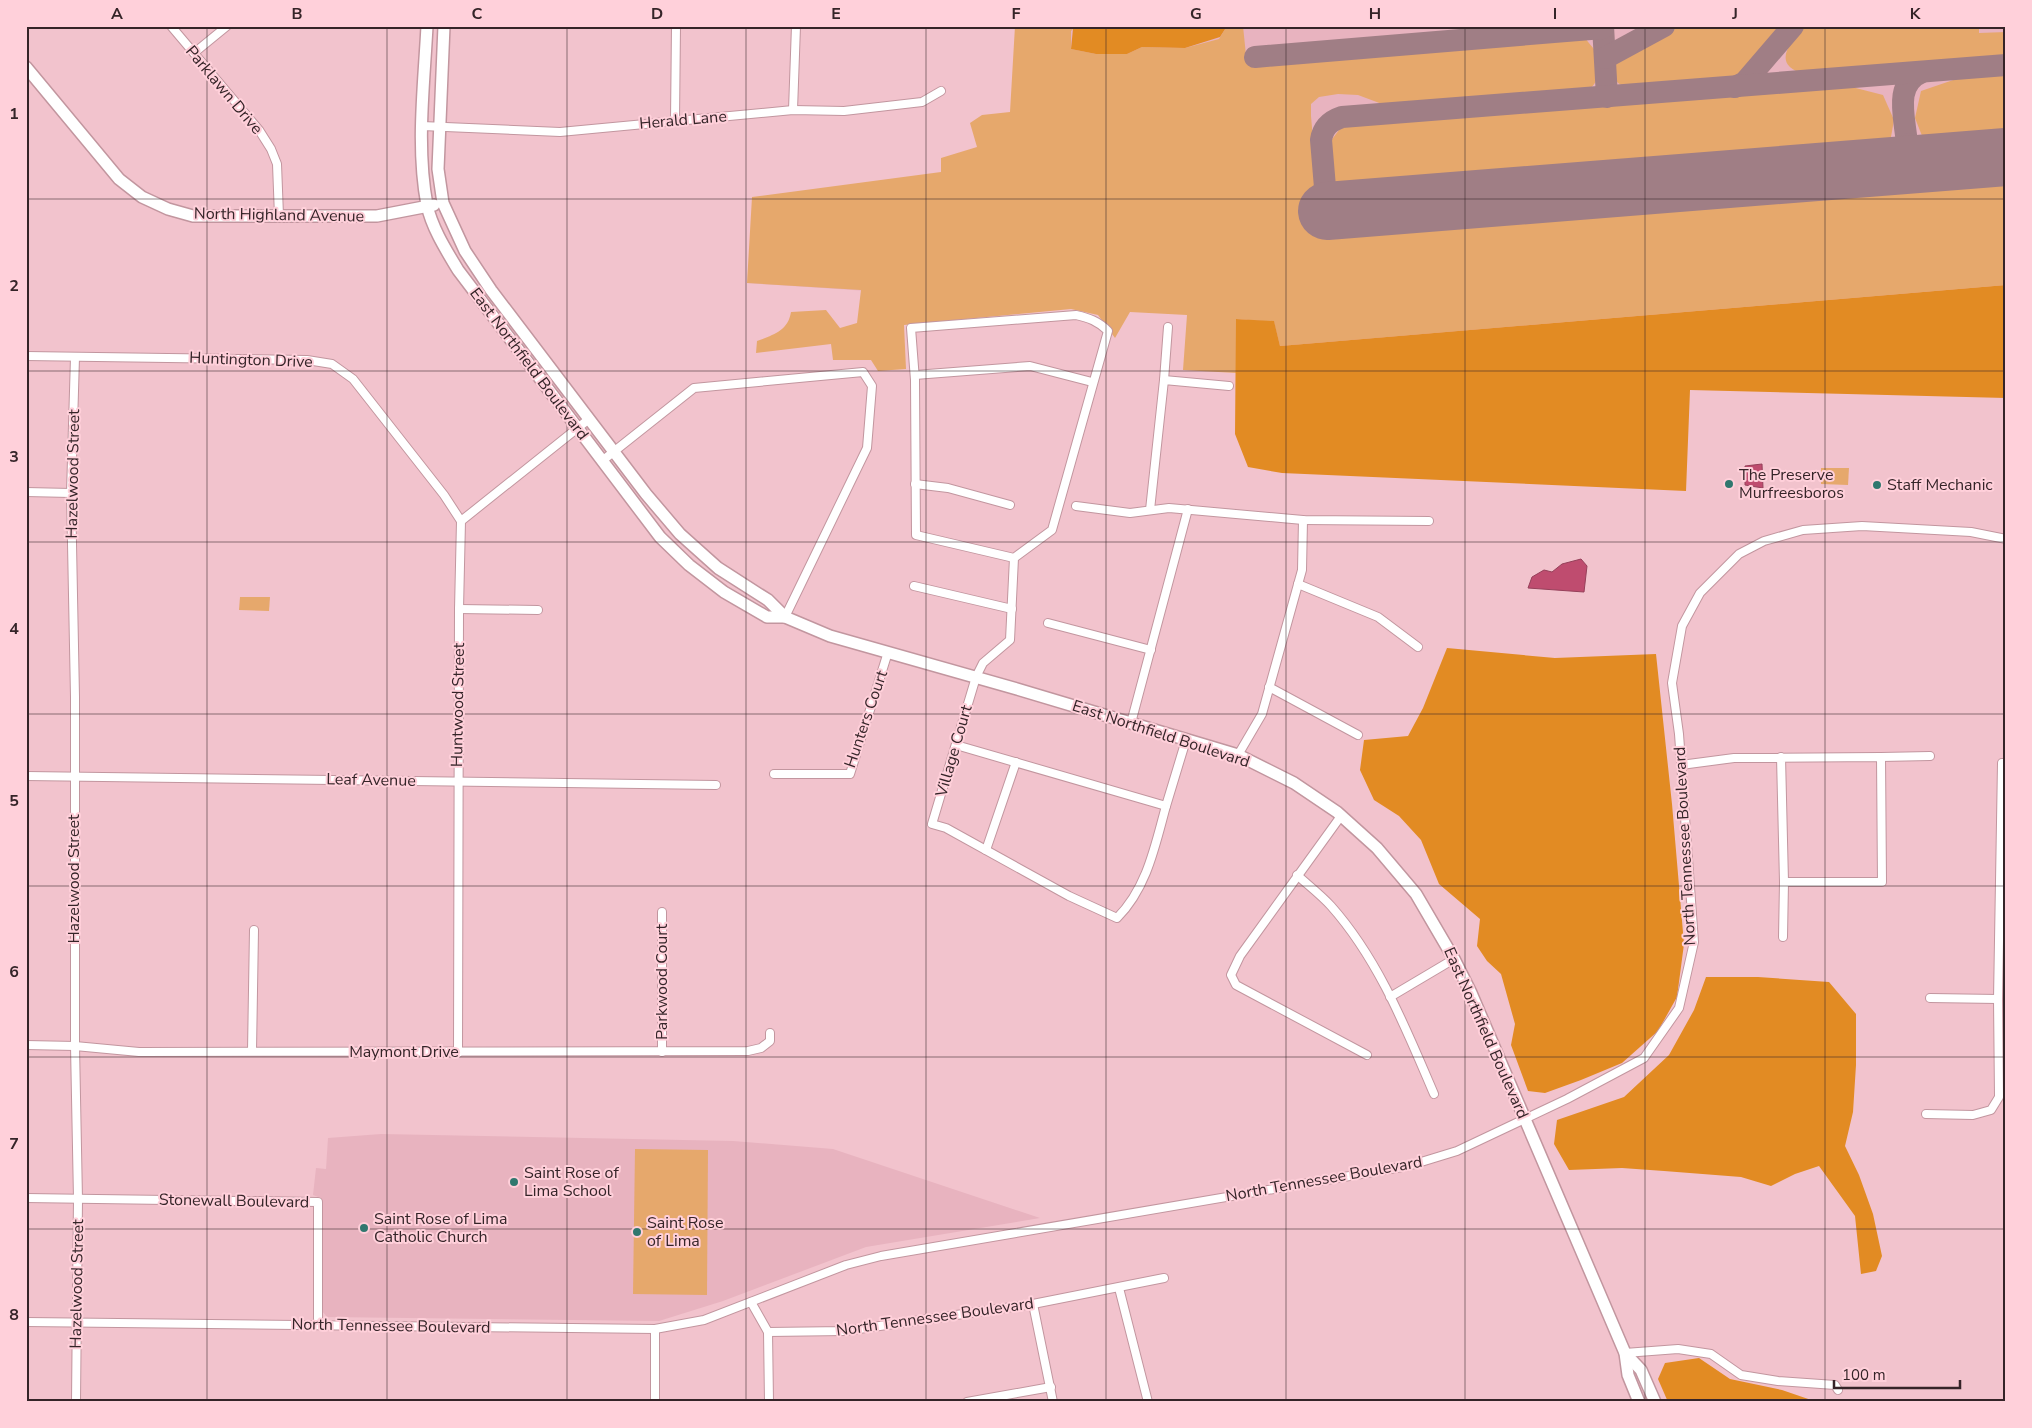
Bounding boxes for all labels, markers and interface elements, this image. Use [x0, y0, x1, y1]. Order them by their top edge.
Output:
text: A [111, 3, 123, 25]
text: B [291, 3, 303, 25]
text: C [472, 3, 483, 25]
text: D [651, 3, 663, 25]
text: E [831, 3, 841, 25]
text: F [1012, 3, 1021, 25]
text: G [1190, 3, 1202, 25]
text: H [1369, 3, 1381, 25]
text: I [1553, 3, 1557, 25]
text: J [1731, 3, 1738, 25]
text: K [1910, 3, 1922, 25]
street label: Parklawn Drive [180, 41, 268, 139]
text: 1 [9, 103, 19, 125]
street label: Herald Lane [638, 105, 728, 135]
street label: North Highland Avenue [194, 203, 364, 227]
text: 2 [9, 275, 19, 297]
street label: East Northfield Boulevard [464, 283, 594, 445]
street label: Huntington Drive [189, 347, 313, 373]
street label: Hazelwood Street [61, 409, 85, 539]
text: 3 [9, 446, 19, 468]
place label: The Preserve Murfreesboros [1739, 464, 1844, 504]
place label: Staff Mechanic [1887, 474, 1993, 496]
marker: The Preserve Murfreesboros [1723, 478, 1735, 490]
marker: Staff Mechanic [1871, 479, 1883, 491]
text: 4 [9, 618, 19, 640]
street label: Huntwood Street [446, 642, 470, 767]
street label: Hunters Court [839, 667, 893, 771]
street label: East Northfield Boulevard [1069, 695, 1253, 773]
street label: Village Court [930, 702, 978, 800]
street label: North Tennessee Boulevard [1669, 746, 1701, 946]
street label: Leaf Avenue [326, 768, 416, 792]
text: 5 [9, 790, 19, 812]
street label: Hazelwood Street [63, 814, 85, 944]
street label: Parkwood Court [651, 924, 673, 1040]
street label: East Northfield Boulevard [1438, 944, 1534, 1122]
text: 6 [9, 961, 19, 983]
street label: Maymont Drive [349, 1041, 459, 1063]
text: 7 [9, 1133, 19, 1155]
street label: North Tennessee Boulevard [1224, 1151, 1424, 1207]
place label: Saint Rose of Lima School [524, 1162, 619, 1202]
marker: Saint Rose of Lima School [508, 1176, 520, 1188]
street label: Stonewall Boulevard [159, 1189, 309, 1213]
place label: Saint Rose of Lima Catholic Church [374, 1208, 507, 1248]
place label: Saint Rose of Lima [647, 1212, 723, 1252]
street label: Hazelwood Street [65, 1219, 89, 1349]
marker: Saint Rose of Lima Catholic Church [358, 1222, 370, 1234]
marker: Saint Rose of Lima [631, 1226, 643, 1238]
street label: North Tennessee Boulevard [835, 1292, 1035, 1342]
text: 8 [9, 1304, 19, 1326]
street label: North Tennessee Boulevard [291, 1313, 491, 1339]
scale bar [1834, 1358, 1961, 1390]
text: 100 m [1842, 1365, 1886, 1385]

